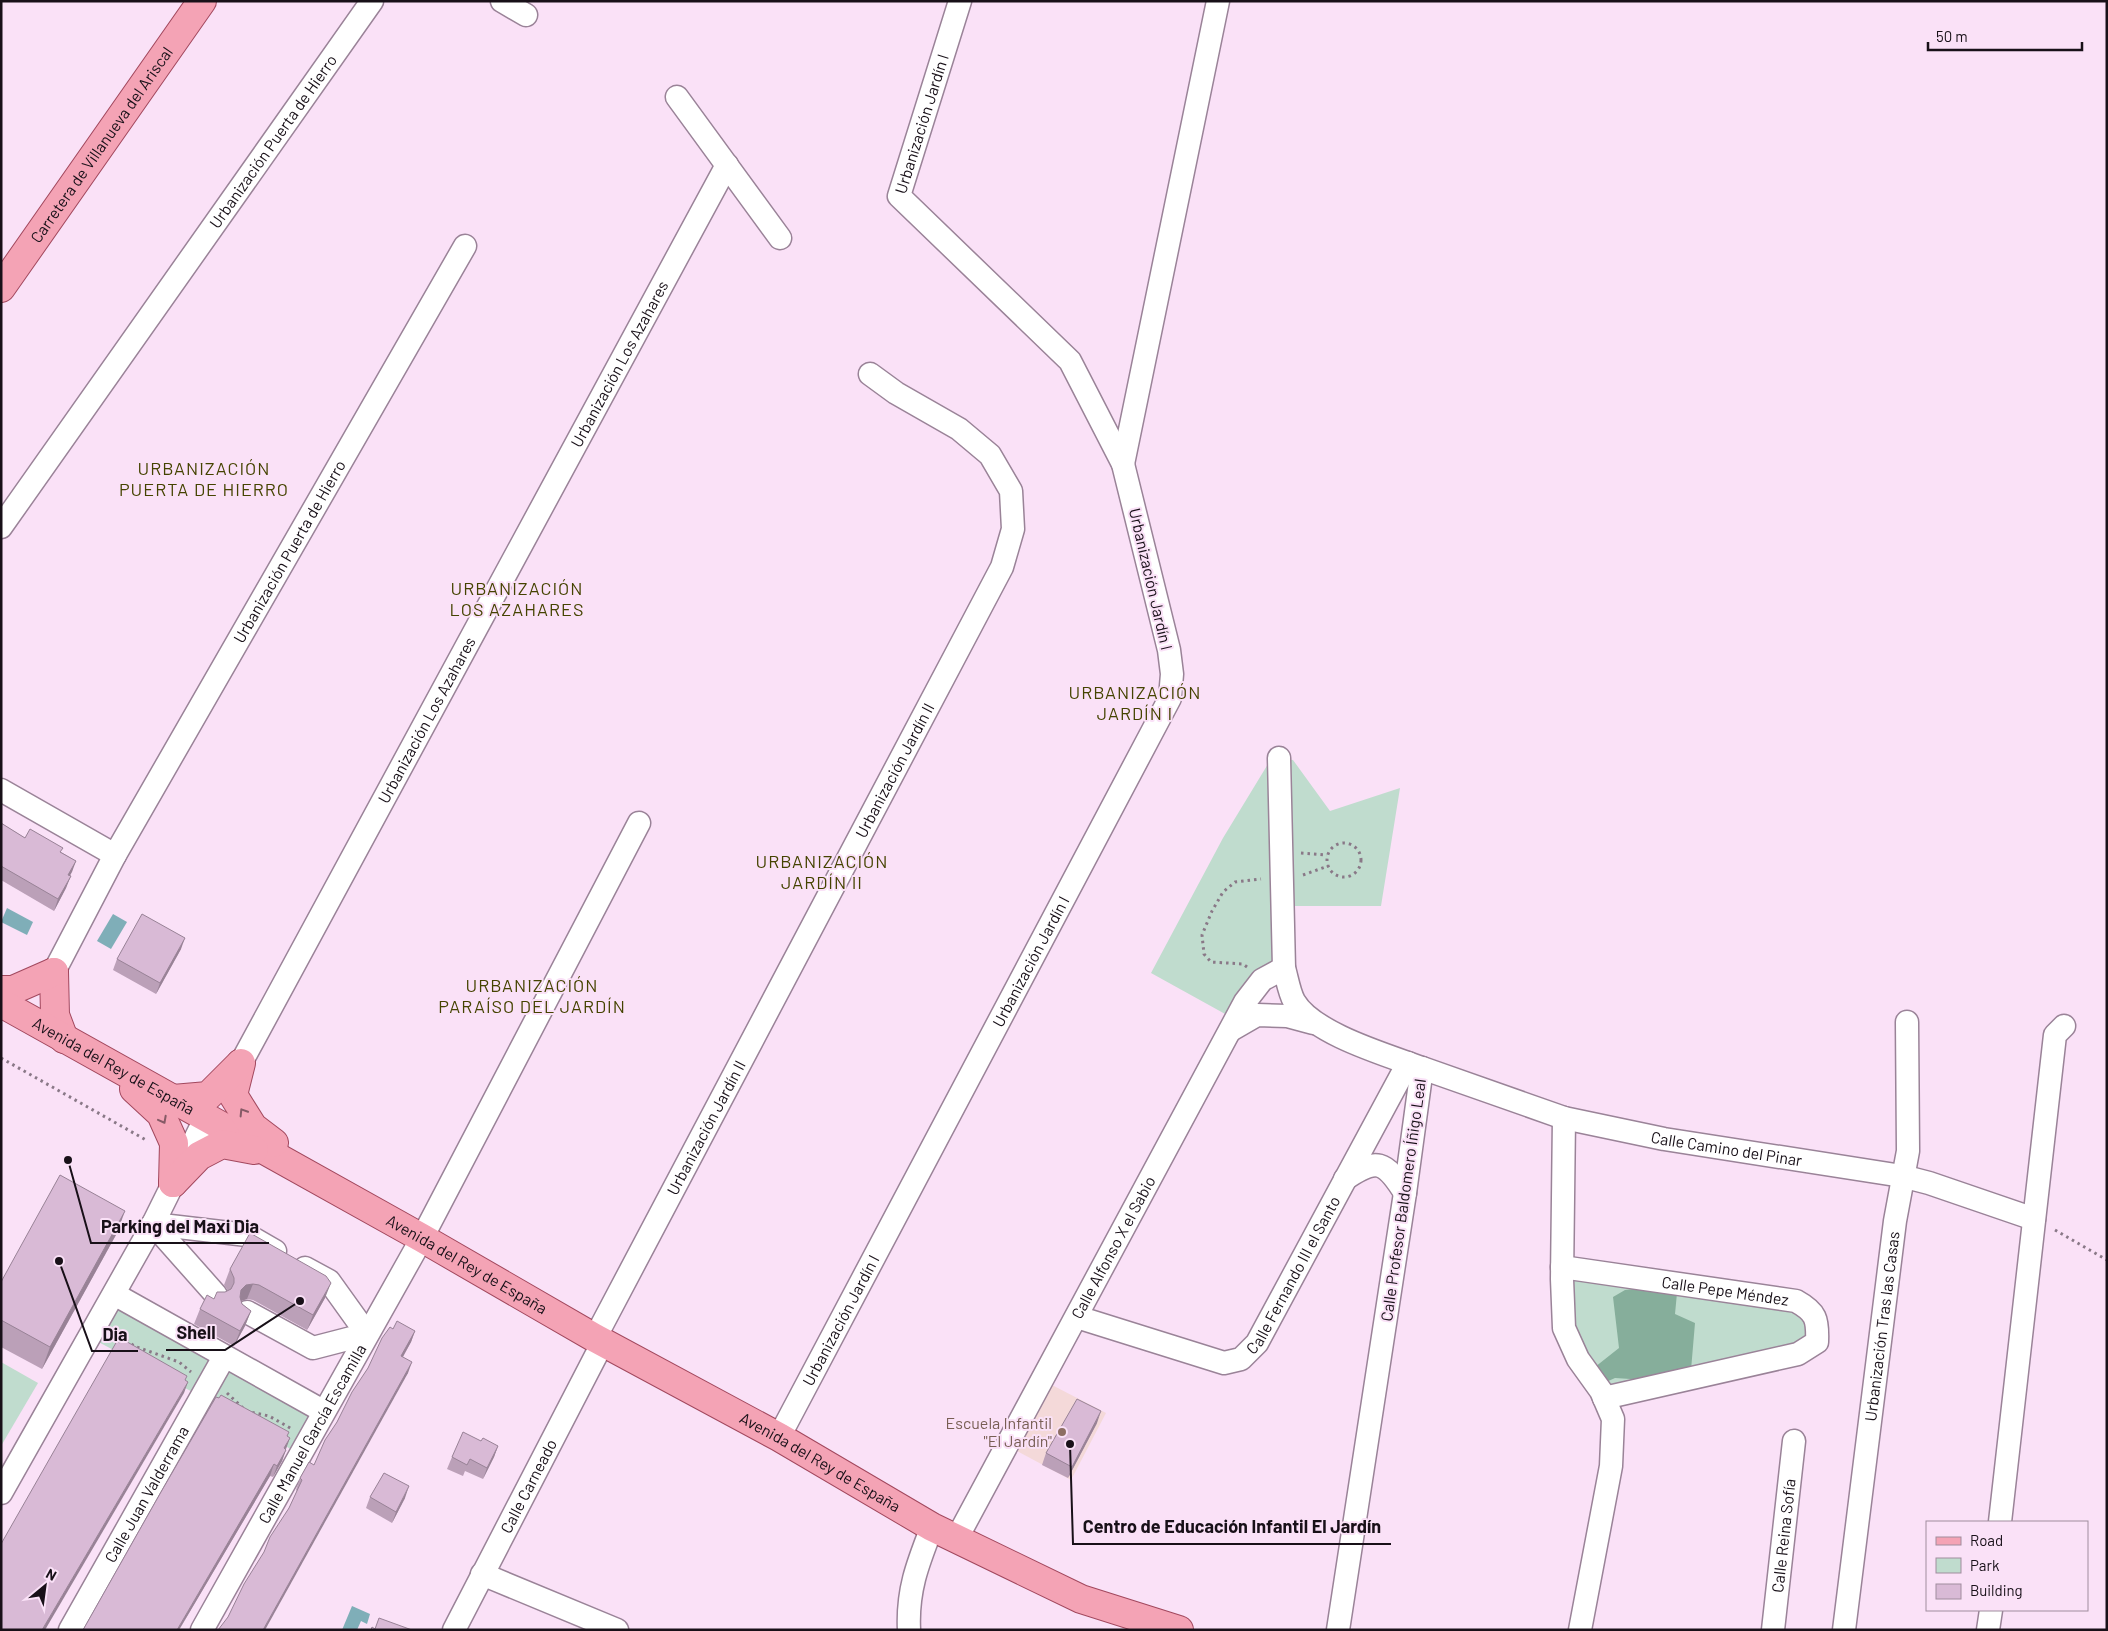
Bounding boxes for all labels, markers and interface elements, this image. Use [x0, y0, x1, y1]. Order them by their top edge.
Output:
scale bar [1928, 20, 2082, 52]
text: 50 m [1936, 27, 1968, 45]
street label: Carretera de Villanueva del Ariscal [26, 43, 176, 246]
street label: Urbanización Puerta de Hierro [205, 51, 340, 231]
street label: Urbanización Jardín I [890, 52, 952, 196]
street label: Urbanización Los Azahares [566, 277, 672, 450]
street label: Urbanización Puerta de Hierro [229, 456, 349, 646]
district label: URBANIZACIÓN PUERTA DE HIERRO [119, 457, 289, 500]
street label: Urbanización Jardín I [1126, 506, 1177, 652]
district label: URBANIZACIÓN LOS AZAHARES [450, 577, 584, 620]
street label: Urbanización Los Azahares [373, 633, 479, 806]
district label: URBANIZACIÓN JARDÍN I [1069, 681, 1201, 724]
street label: Urbanización Jardín II [851, 699, 938, 841]
district label: URBANIZACIÓN JARDÍN II [756, 850, 888, 893]
street label: Urbanización Jardín I [988, 893, 1073, 1030]
district label: URBANIZACIÓN PARAÍSO DEL JARDÍN [438, 974, 626, 1017]
street label: Avenida del Rey de España [30, 1013, 198, 1118]
street label: Urbanización Jardín II [662, 1057, 749, 1198]
street label: Calle Profesor Baldomero Íñigo Leal [1376, 1077, 1429, 1322]
one-way arrow [240, 1108, 250, 1117]
one-way arrow [157, 1115, 167, 1124]
street label: Calle Camino del Pinar [1649, 1127, 1804, 1169]
street label: Calle Alfonso X el Sabio [1067, 1172, 1159, 1322]
street label: Calle Fernando III el Santo [1242, 1193, 1343, 1358]
callout: Parking del Maxi Dia [91, 1210, 269, 1243]
street label: Avenida del Rey de España [383, 1210, 551, 1317]
text: Parking del Maxi Dia [101, 1215, 259, 1237]
street label: Urbanización Tras las Casas [1860, 1230, 1903, 1422]
street label: Urbanización Jardín I [798, 1251, 883, 1389]
street label: Calle Pepe Méndez [1661, 1272, 1790, 1309]
callout: Shell [166, 1317, 225, 1350]
callout: Dia [92, 1318, 138, 1351]
text: Shell [176, 1321, 216, 1343]
text: Dia [102, 1323, 128, 1345]
street label: Calle Manuel García Escamilla [254, 1340, 370, 1527]
street label: Avenida del Rey de España [737, 1408, 904, 1515]
place label: Escuela Infantil "El Jardín" [946, 1413, 1052, 1450]
street label: Calle Juan Valderrama [100, 1422, 192, 1566]
marker: Escuela Infantil "El Jardín" [1056, 1426, 1068, 1438]
street label: Calle Carneado [496, 1436, 560, 1536]
street label: Calle Reina Sofía [1767, 1478, 1799, 1594]
callout: Centro de Educación Infantil El Jardín [1073, 1511, 1391, 1544]
text: Centro de Educación Infantil El Jardín [1083, 1515, 1381, 1537]
legend [1926, 1521, 2088, 1611]
text: Road [1970, 1531, 2003, 1549]
text: Park [1970, 1556, 2000, 1574]
north arrow [20, 1561, 70, 1611]
text: N [43, 1565, 60, 1584]
text: Building [1970, 1581, 2023, 1599]

